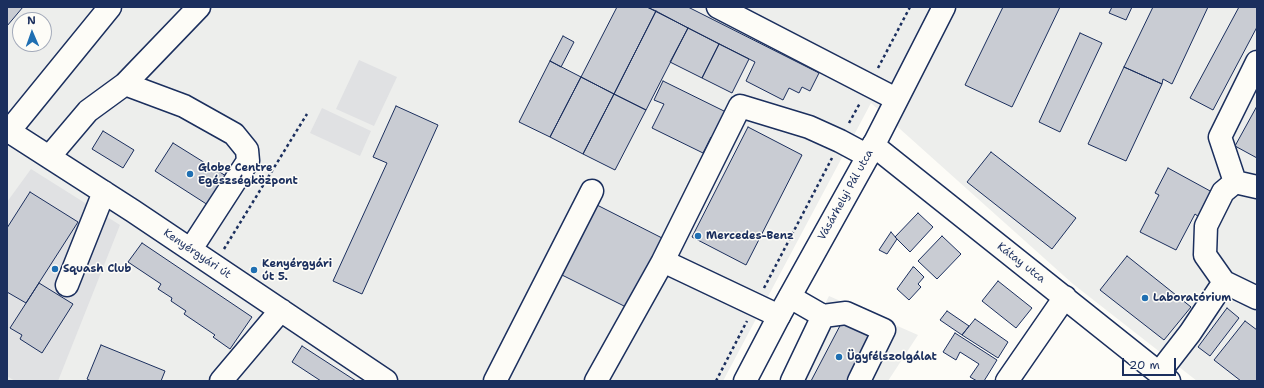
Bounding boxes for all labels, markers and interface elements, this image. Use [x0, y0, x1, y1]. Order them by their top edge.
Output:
north arrow [12, 12, 52, 52]
text: N [27, 13, 36, 28]
street label: Vásárhelyi Pál utca [816, 147, 876, 243]
place label: Globe Centre Egészségközpont [198, 161, 298, 187]
marker: Globe Centre Egészségközpont [185, 169, 195, 179]
street label: Kenyérgyári út [161, 226, 233, 282]
place label: Mercedes-Benz [706, 229, 794, 243]
marker: Mercedes-Benz [693, 231, 703, 241]
street label: Kátay utca [994, 240, 1048, 286]
place label: Kenyérgyári út 5. [262, 257, 332, 283]
place label: Squash Club [63, 262, 131, 276]
marker: Squash Club [50, 264, 60, 274]
marker: Kenyérgyári út 5. [249, 265, 259, 275]
place label: Laboratórium [1153, 291, 1231, 305]
marker: Laboratórium [1140, 293, 1150, 303]
place label: Ügyfélszolgálat [847, 350, 937, 364]
scale bar [1124, 350, 1178, 376]
marker: Ügyfélszolgálat [834, 352, 844, 362]
text: 20 m [1129, 357, 1160, 373]

